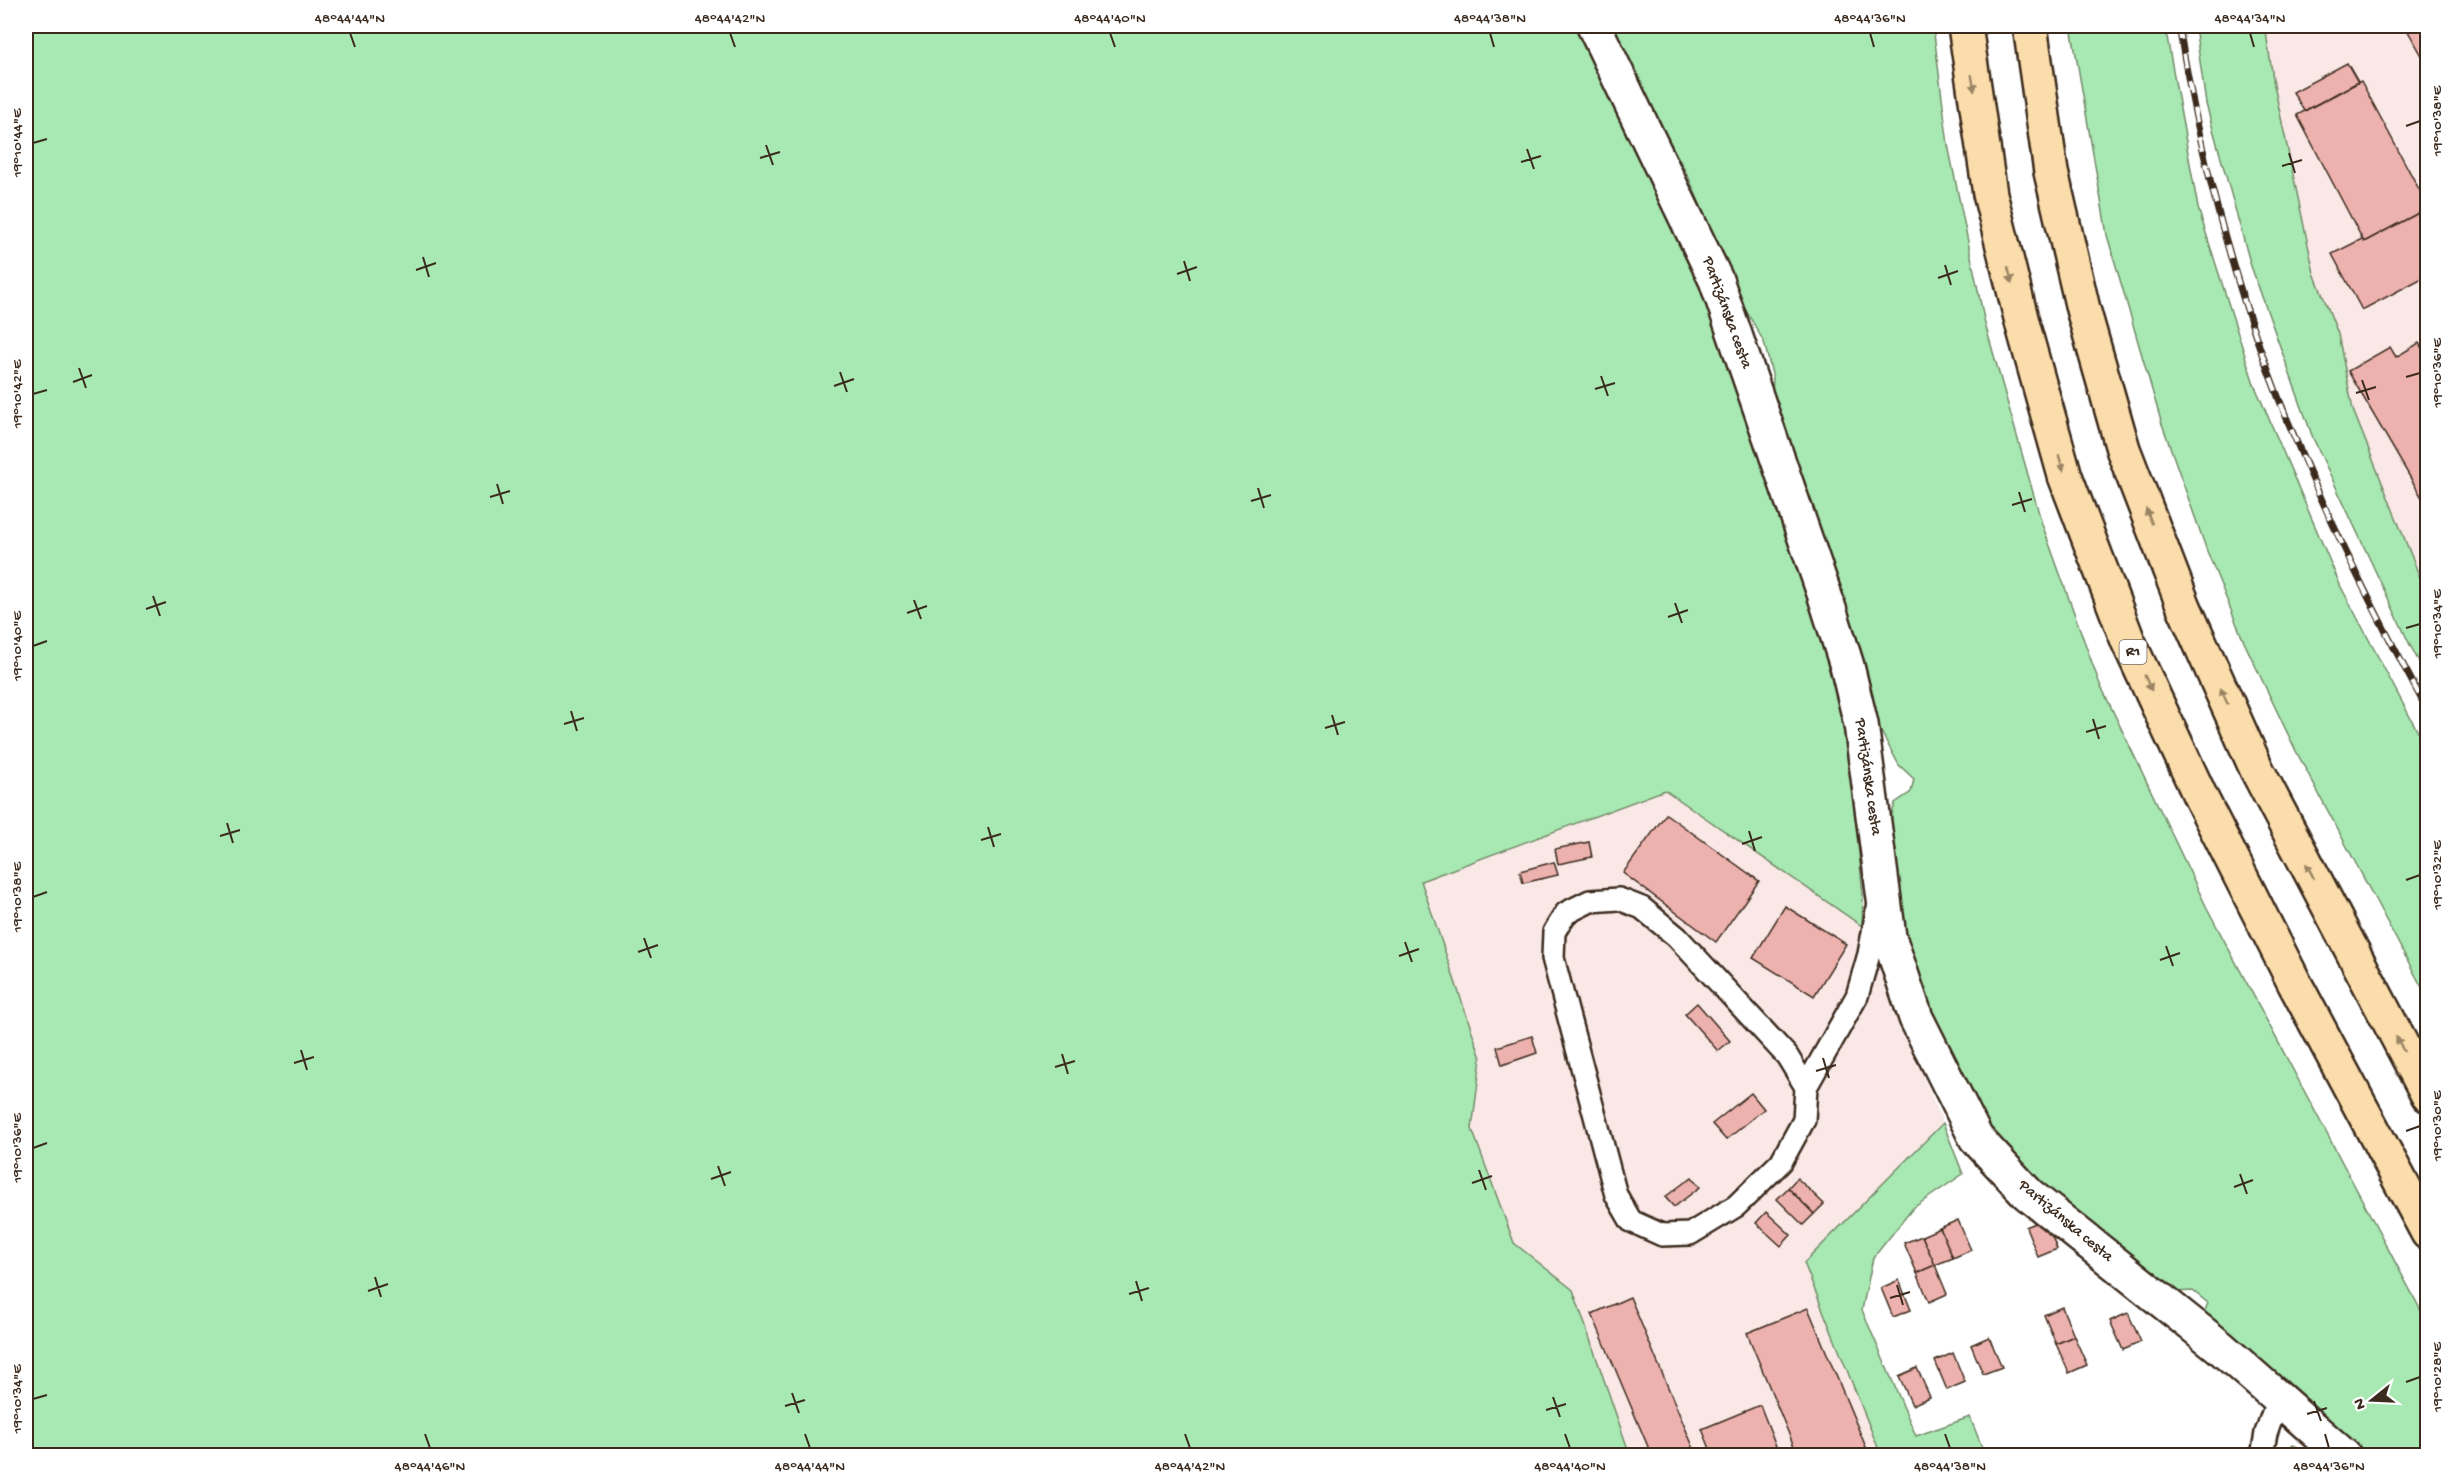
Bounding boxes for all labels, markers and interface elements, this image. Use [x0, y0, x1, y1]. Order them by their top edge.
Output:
text: 48°44'44"N [315, 10, 385, 28]
text: 48°44'42"N [695, 10, 765, 28]
text: 48°44'40"N [1074, 10, 1146, 28]
text: 48°44'38"N [1454, 10, 1526, 28]
text: 48°44'36"N [1834, 10, 1906, 28]
text: 48°44'34"N [2215, 10, 2286, 28]
one-way arrow [1969, 74, 1978, 93]
text: 19°10'38"E [2429, 85, 2447, 157]
text: 19°10'44"E [9, 108, 27, 178]
street label: Partizánska cesta [1697, 254, 1755, 373]
one-way arrow [2006, 265, 2016, 284]
text: 19°10'36"E [2429, 338, 2447, 409]
text: 19°10'42"E [9, 359, 27, 429]
one-way arrow [2057, 454, 2066, 472]
one-way arrow [2144, 507, 2153, 525]
text: 19°10'34"E [2429, 589, 2447, 660]
text: 19°10'40"E [9, 610, 27, 682]
road number: R1 [2120, 640, 2146, 664]
one-way arrow [2143, 675, 2152, 692]
one-way arrow [2219, 686, 2229, 704]
street label: Partizánska cesta [1849, 716, 1885, 838]
text: 19°10'32"E [2429, 840, 2447, 911]
text: 19°10'38"E [9, 861, 27, 933]
one-way arrow [2305, 862, 2315, 879]
one-way arrow [2395, 1035, 2405, 1052]
text: 19°10'30"E [2429, 1090, 2447, 1162]
text: 19°10'36"E [9, 1113, 27, 1184]
street label: Partizánska cesta [2013, 1176, 2117, 1268]
text: 19°10'28"E [2429, 1341, 2447, 1413]
text: 19°10'34"E [9, 1364, 27, 1435]
north arrow [2342, 1370, 2402, 1430]
text: N [2350, 1395, 2372, 1411]
text: 48°44'46"N [395, 1458, 466, 1476]
text: 48°44'44"N [775, 1458, 845, 1476]
text: 48°44'42"N [1155, 1458, 1225, 1476]
text: 48°44'40"N [1534, 1458, 1606, 1476]
text: 48°44'38"N [1914, 1458, 1986, 1476]
text: 48°44'36"N [2293, 1458, 2365, 1476]

